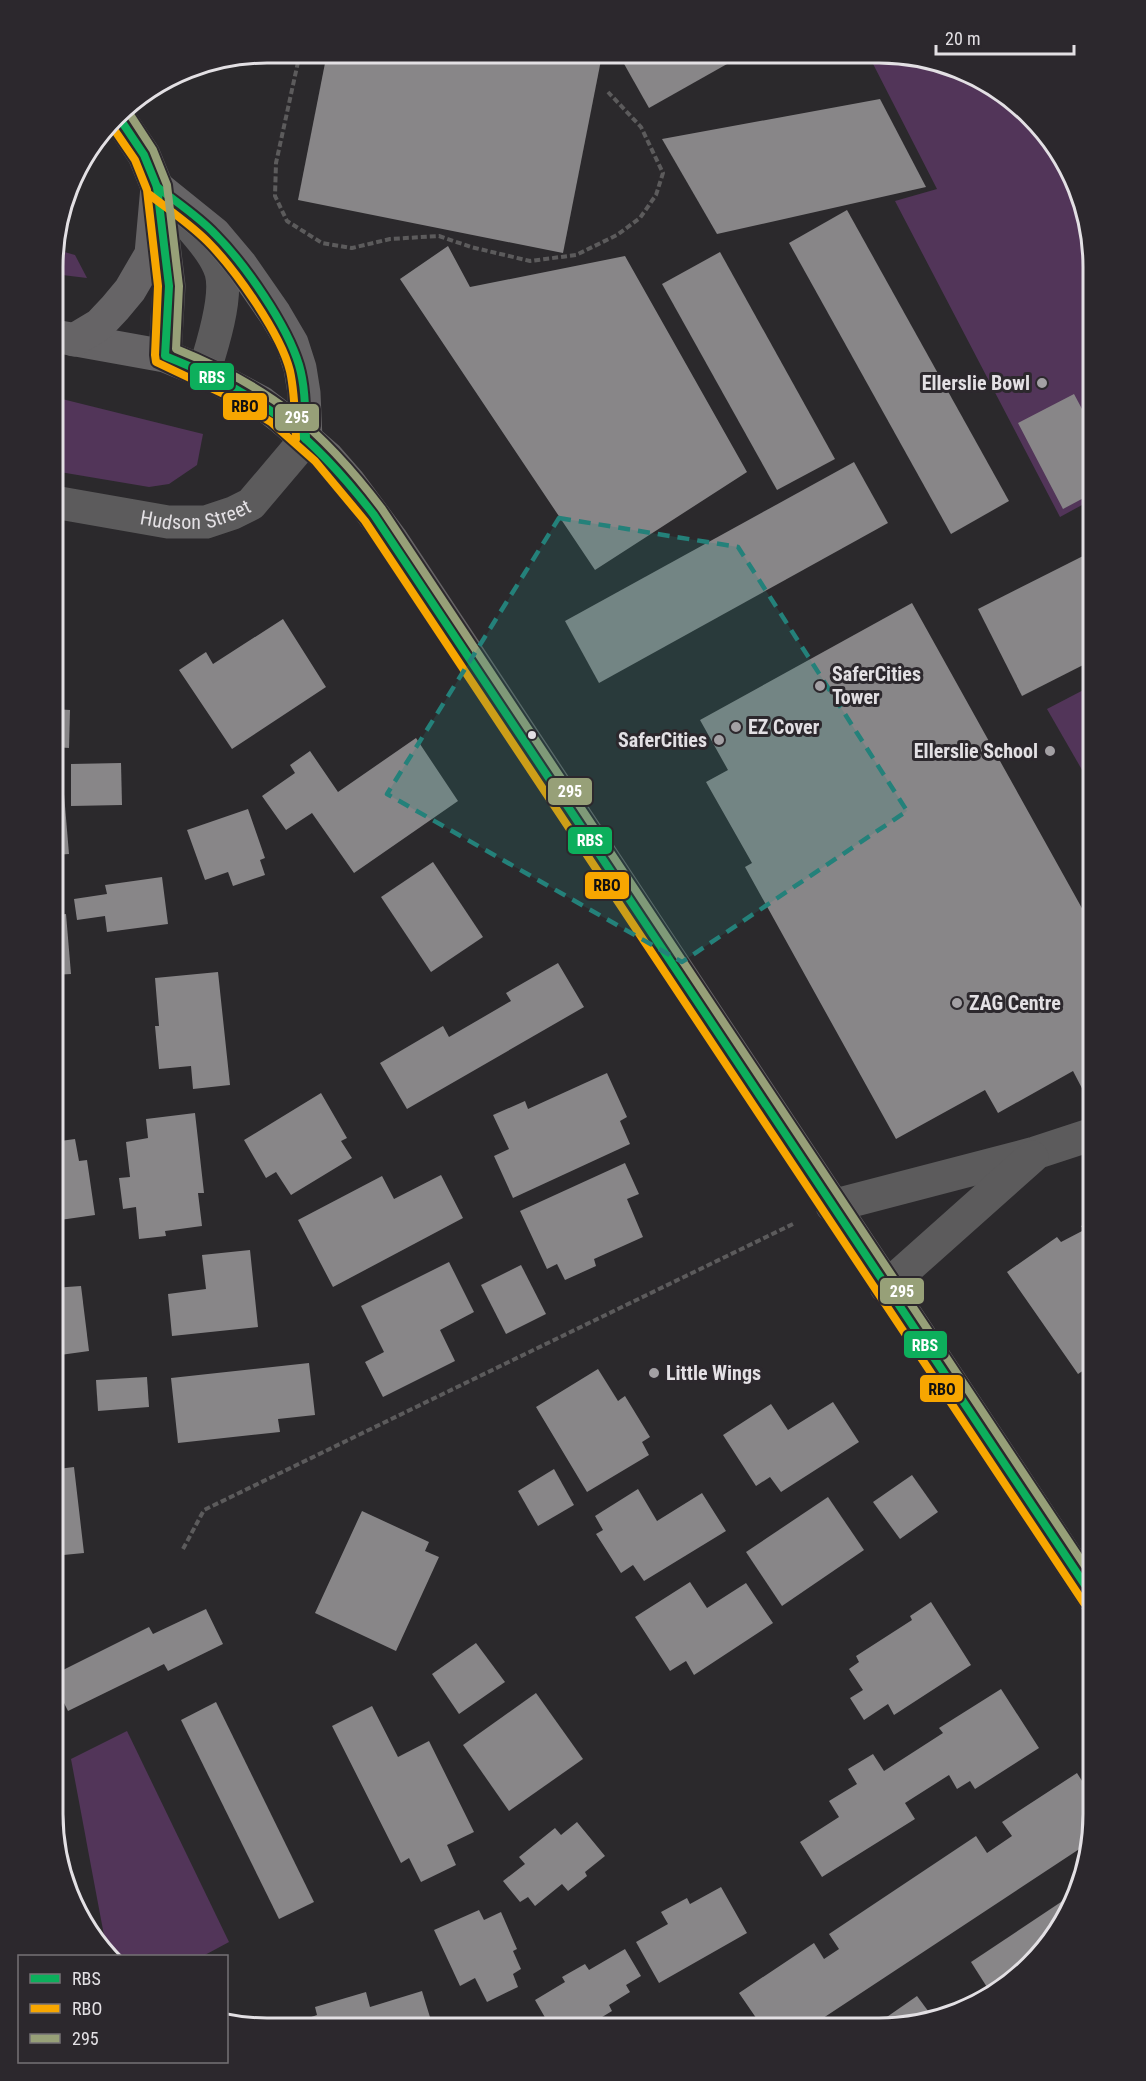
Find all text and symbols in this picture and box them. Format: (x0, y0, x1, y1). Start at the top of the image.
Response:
scale bar (936, 18, 1074, 56)
text: 20 m (945, 28, 980, 49)
line badge: RBS (189, 362, 235, 391)
text: RBS (199, 368, 226, 387)
place label: Ellerslie Bowl (922, 371, 1030, 395)
marker: Ellerslie Bowl (1035, 376, 1049, 390)
line badge: RBO (222, 392, 268, 421)
text: RBO (231, 397, 259, 416)
line badge: 295 (274, 403, 320, 432)
text: 295 (285, 408, 309, 427)
street label: Hudson Street (138, 494, 255, 535)
place label: SaferCities Tower (832, 662, 921, 709)
marker: SaferCities Tower (813, 679, 827, 693)
place label: EZ Cover (748, 715, 820, 739)
marker: EZ Cover (729, 720, 743, 734)
place label: SaferCities (618, 728, 707, 752)
unlabelled marker (526, 729, 538, 741)
marker: SaferCities (712, 733, 726, 747)
place label: Ellerslie School (914, 739, 1038, 763)
marker: Ellerslie School (1043, 744, 1057, 758)
line badge: 295 (547, 777, 593, 806)
text: 295 (558, 782, 582, 801)
line badge: RBS (567, 826, 613, 855)
text: RBS (577, 831, 604, 850)
line badge: RBO (584, 871, 630, 900)
text: RBO (593, 876, 621, 895)
place label: ZAG Centre (969, 991, 1061, 1015)
marker: ZAG Centre (950, 996, 964, 1010)
line badge: 295 (879, 1277, 925, 1305)
text: 295 (890, 1282, 914, 1301)
line badge: RBS (903, 1330, 948, 1359)
text: RBS (912, 1336, 939, 1355)
place label: Little Wings (666, 1361, 761, 1385)
marker: Little Wings (647, 1366, 661, 1380)
line badge: RBO (919, 1374, 964, 1403)
text: RBO (928, 1380, 956, 1399)
legend (18, 1955, 228, 2063)
text: RBS (72, 1968, 101, 1989)
text: RBO (72, 1998, 102, 2019)
text: 295 (72, 2028, 99, 2049)

